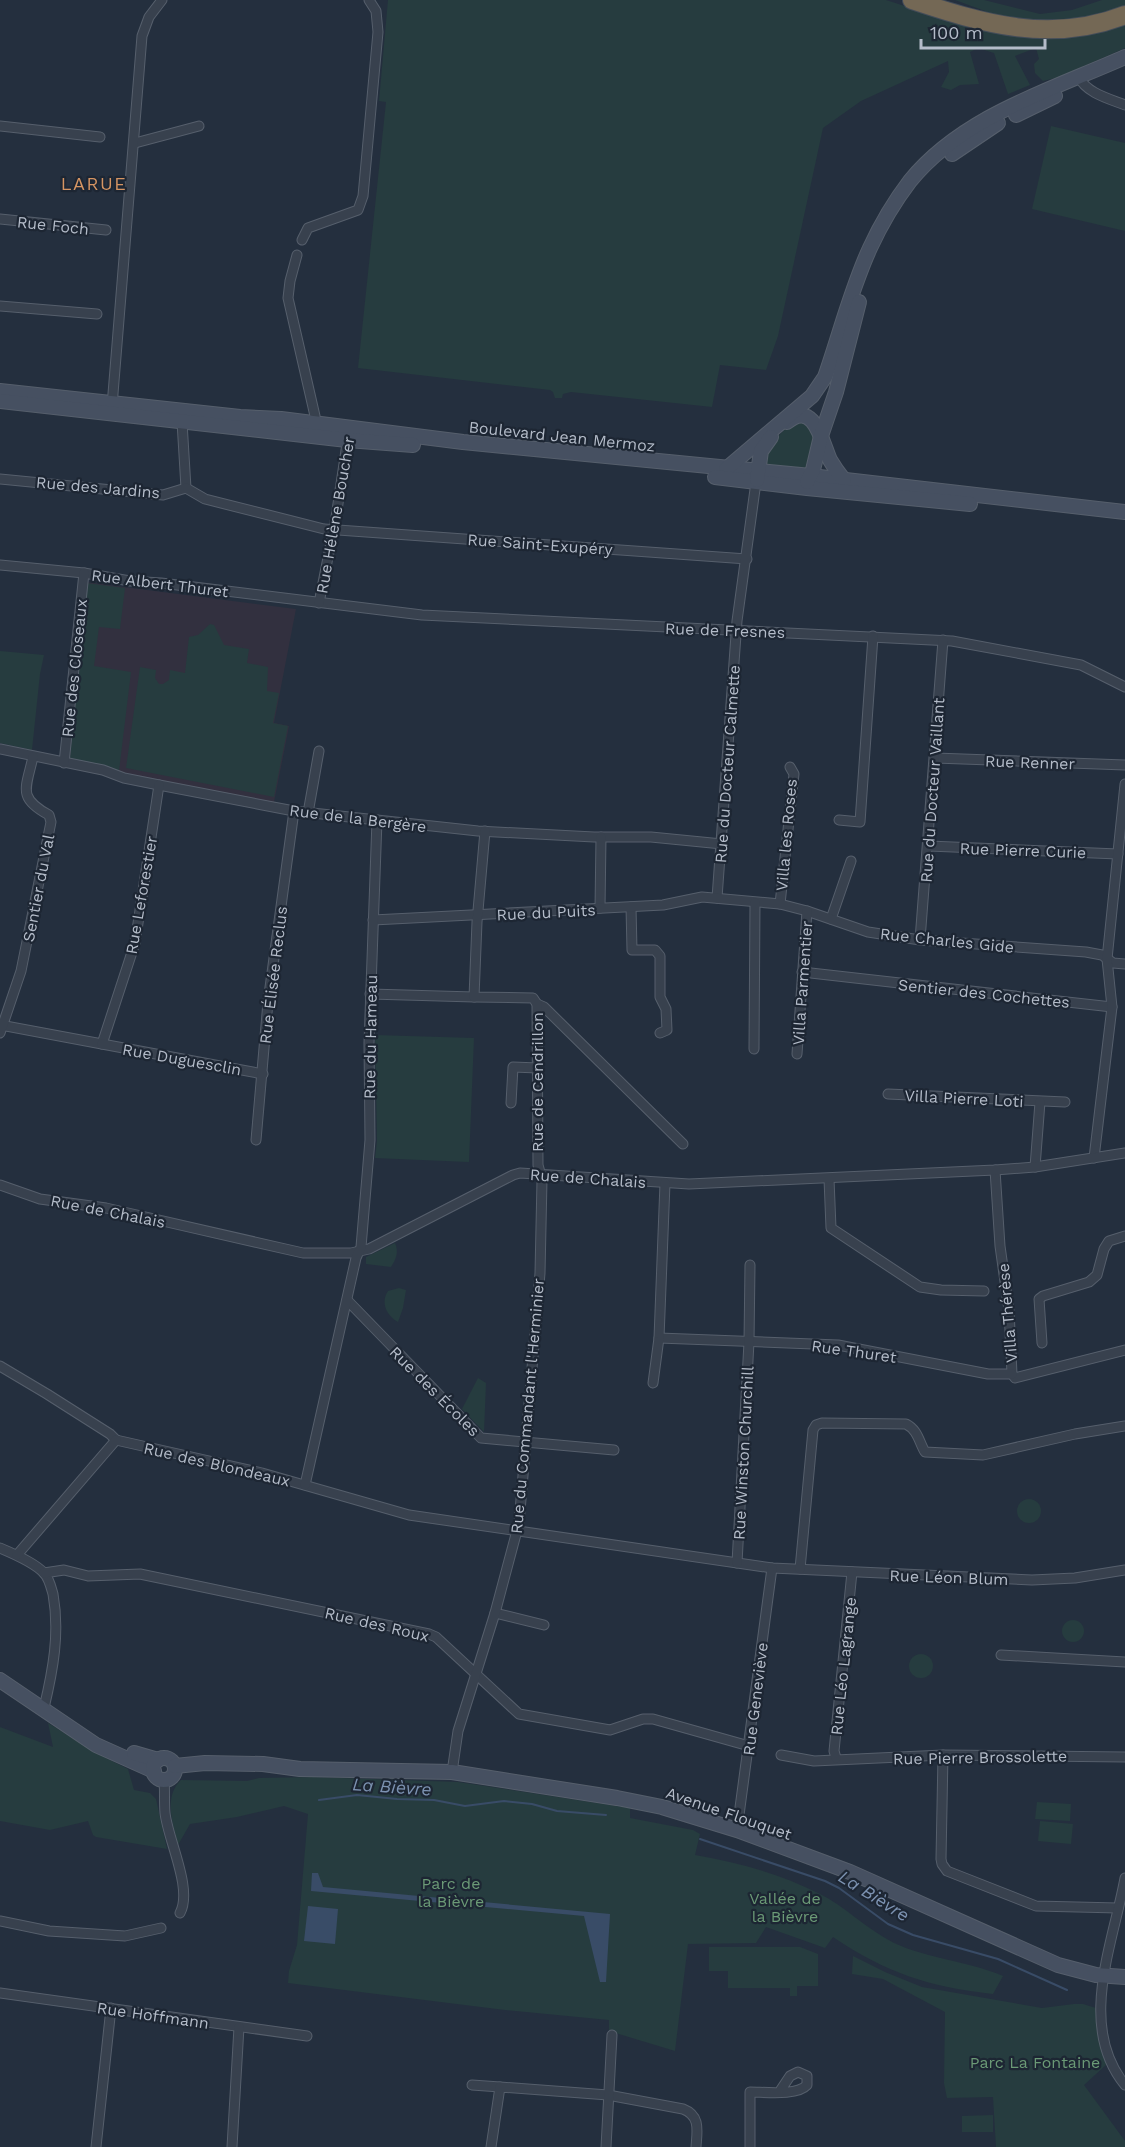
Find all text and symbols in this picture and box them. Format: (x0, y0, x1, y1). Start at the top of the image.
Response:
scale bar (921, 12, 1046, 50)
text: 100 m (930, 22, 983, 43)
district label: LARUE (61, 173, 127, 194)
street label: Rue Foch (16, 212, 90, 239)
street label: Boulevard Jean Mermoz (468, 417, 656, 456)
street label: Rue Hélène Boucher (312, 435, 359, 595)
street label: Rue des Jardins (35, 473, 161, 502)
street label: Rue Saint-Exupéry (467, 530, 614, 559)
street label: Rue Albert Thuret (90, 566, 230, 601)
street label: Rue des Closeaux (58, 598, 91, 738)
street label: Rue de Fresnes (665, 619, 785, 642)
street label: Rue du Docteur Calmette (711, 664, 744, 864)
street label: Rue du Docteur Vaillant (917, 697, 948, 883)
street label: Rue Renner (985, 751, 1076, 774)
street label: Villa les Roses (772, 778, 801, 892)
street label: Rue de la Bergère (288, 801, 428, 836)
street label: Sentier du Val (19, 833, 58, 944)
street label: Rue Leforestier (122, 834, 161, 956)
street label: Rue Pierre Curie (959, 839, 1087, 862)
street label: Rue du Puits (496, 900, 596, 925)
street label: Rue Élisée Reclus (256, 905, 291, 1045)
street label: Villa Parmentier (789, 920, 816, 1046)
street label: Rue Charles Gide (879, 924, 1015, 957)
street label: Rue du Hameau (360, 975, 381, 1099)
street label: Sentier des Cochettes (897, 975, 1071, 1012)
street label: Rue de Cendrillon (528, 1012, 547, 1152)
street label: Rue Duguesclin (121, 1040, 243, 1079)
street label: Villa Pierre Loti (904, 1086, 1024, 1111)
street label: Rue de Chalais (529, 1165, 647, 1192)
street label: Rue de Chalais (49, 1191, 167, 1232)
street label: Villa Thérèse (994, 1262, 1021, 1363)
street label: Rue du Commandant l'Herminier (507, 1277, 548, 1535)
street label: Rue Thuret (810, 1336, 898, 1367)
street label: Rue des Écoles (386, 1342, 484, 1440)
street label: Rue Winston Churchill (729, 1365, 758, 1541)
street label: Rue des Blondeaux (142, 1438, 292, 1491)
street label: Rue Léon Blum (889, 1566, 1009, 1589)
street label: Rue Léo Lagrange (827, 1596, 860, 1736)
street label: Rue des Roux (323, 1603, 431, 1646)
street label: Rue Geneviève (739, 1641, 772, 1757)
street label: Rue Pierre Brossolette (893, 1746, 1067, 1769)
water label: La Bièvre (352, 1773, 432, 1800)
street label: Avenue Flouquet (663, 1783, 795, 1844)
water label: La Bièvre (835, 1866, 914, 1926)
park label: Parc de la Bièvre (418, 1874, 484, 1911)
park label: Vallée de la Bièvre (749, 1889, 821, 1926)
street label: Rue Hoffmann (96, 1998, 210, 2033)
park label: Parc La Fontaine (970, 2053, 1100, 2072)

